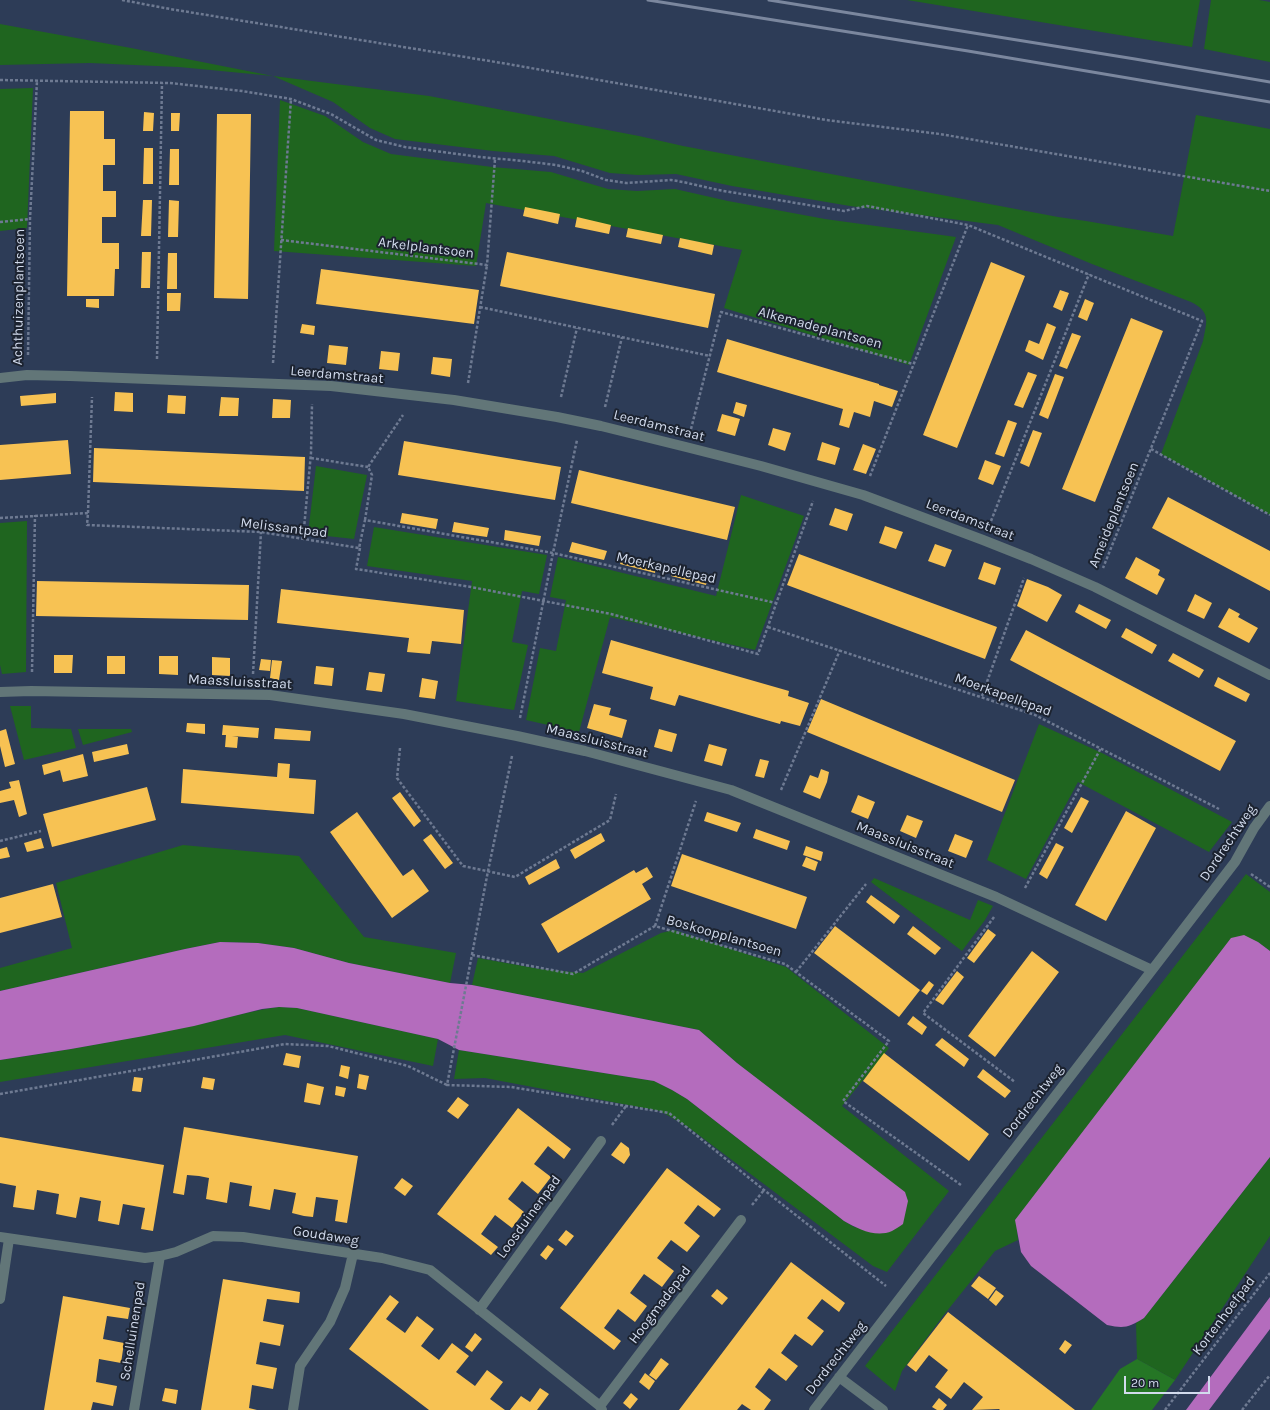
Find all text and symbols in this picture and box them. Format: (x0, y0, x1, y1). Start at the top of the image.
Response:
street label: Achthuizenplantsoen (9, 229, 29, 365)
street label: Arkelplantsoen (377, 234, 475, 262)
street label: Alkemadeplantsoen (756, 303, 884, 353)
street label: Leerdamstraat (290, 363, 384, 387)
street label: Leerdamstraat (612, 407, 706, 445)
street label: Ameideplantsoen (1085, 460, 1143, 570)
street label: Leerdamstraat (923, 495, 1017, 545)
street label: Melissantpad (240, 514, 328, 542)
street label: Moerkapellepad (614, 548, 718, 588)
street label: Moerkapellepad (952, 670, 1054, 720)
street label: Maassluisstraat (187, 671, 293, 693)
street label: Maassluisstraat (544, 720, 650, 762)
street label: Dordrechtweg (1196, 802, 1260, 884)
street label: Maassluisstraat (854, 818, 956, 872)
street label: Boskoopplantsoen (664, 911, 784, 961)
street label: Dordrechtweg (999, 1061, 1067, 1141)
street label: Loosduinenpad (493, 1172, 565, 1262)
street label: Goudaweg (292, 1223, 360, 1249)
street label: Hoogmadepad (625, 1263, 695, 1347)
street label: Kortenhoefpad (1189, 1273, 1259, 1359)
street label: Schelluinenpad (117, 1280, 149, 1382)
street label: Dordrechtweg (802, 1318, 870, 1398)
scale bar (1126, 1368, 1212, 1394)
text: 20 m (1131, 1376, 1159, 1390)

